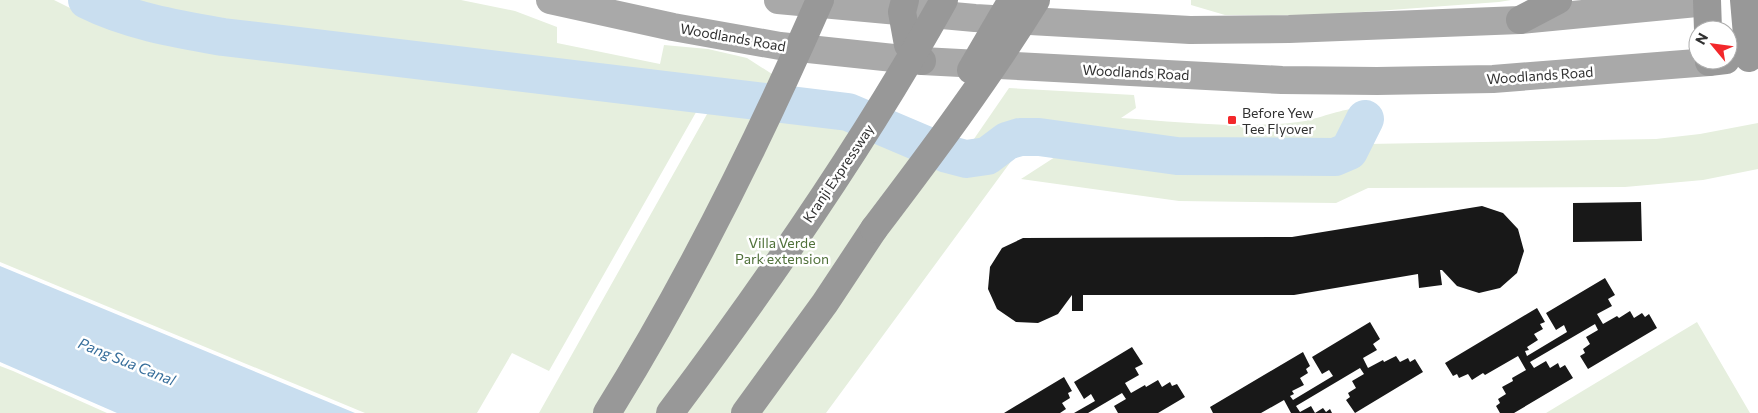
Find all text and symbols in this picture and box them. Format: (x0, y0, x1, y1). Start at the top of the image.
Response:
street label: Woodlands Road (679, 19, 787, 55)
north arrow (1688, 20, 1738, 70)
text: N (1691, 30, 1711, 47)
street label: Woodlands Road (1082, 61, 1190, 83)
street label: Woodlands Road (1486, 63, 1594, 87)
place label: Before Yew Tee Flyover (1242, 104, 1314, 137)
marker: Before Yew Tee Flyover (1226, 114, 1238, 126)
street label: Kranji Expressway (799, 121, 877, 225)
park label: Villa Verde Park extension (735, 234, 829, 267)
water label: Pang Sua Canal (76, 333, 179, 389)

